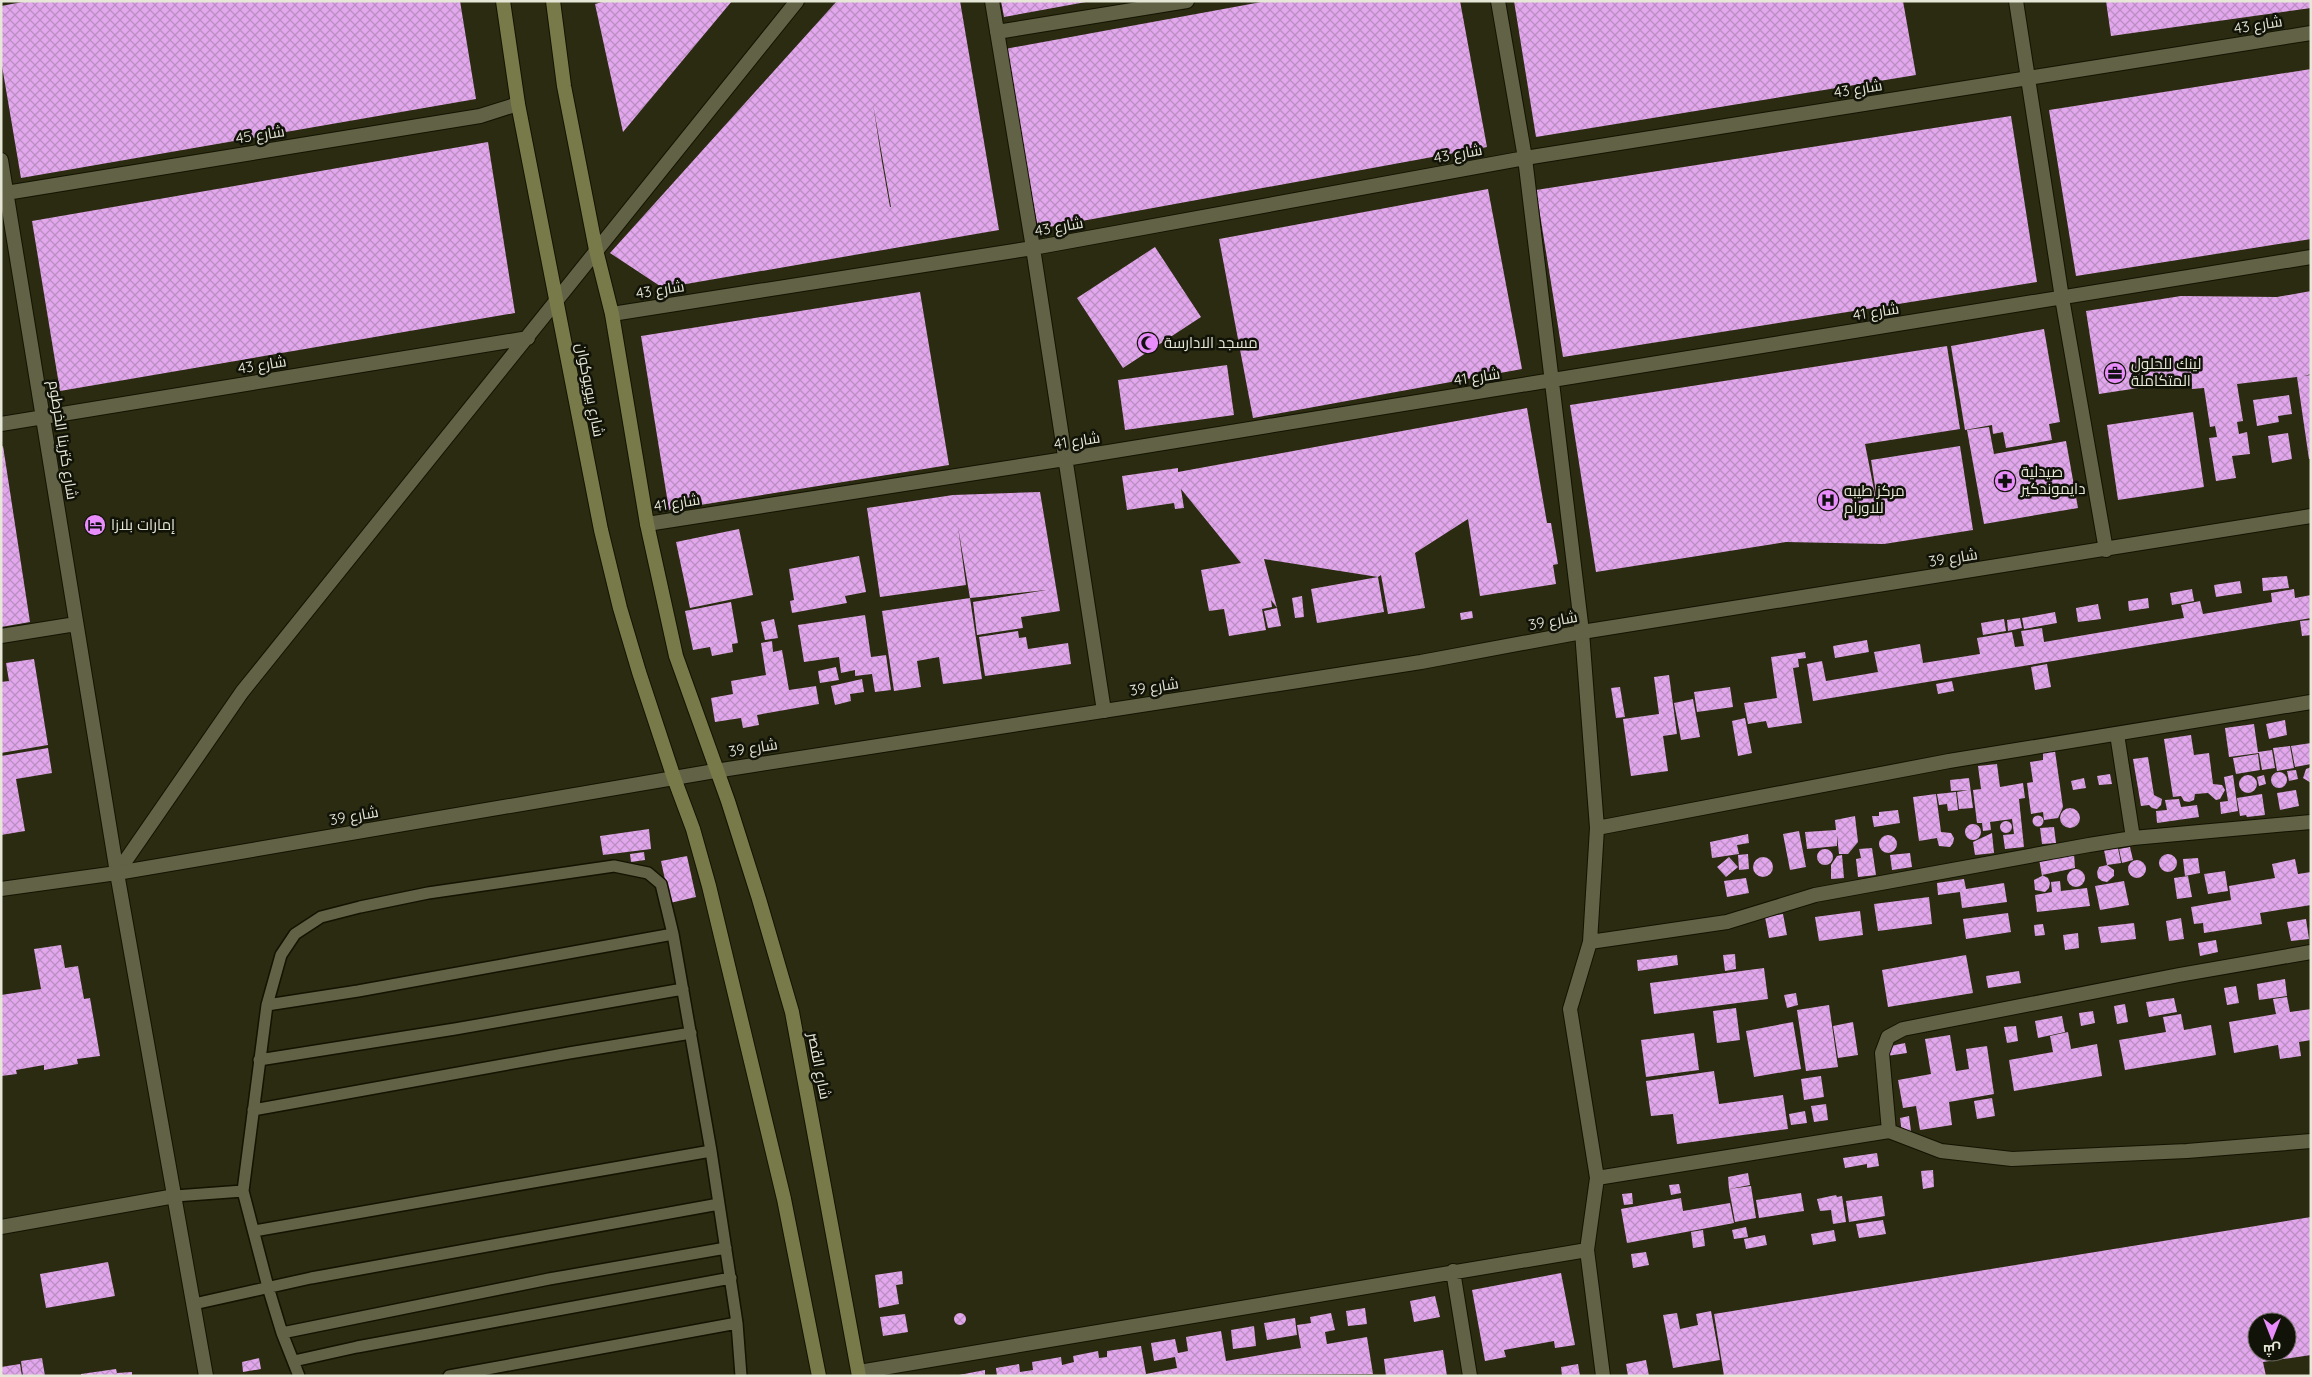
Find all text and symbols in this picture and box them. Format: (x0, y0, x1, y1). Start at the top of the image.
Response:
street label: شارع 43 (2232, 11, 2284, 40)
street label: شارع 43 (1832, 75, 1884, 104)
street label: شارع 45 (234, 121, 286, 150)
street label: شارع 43 (1432, 140, 1484, 169)
street label: شارع 43 (1033, 213, 1085, 242)
street label: شارع 43 (634, 276, 686, 305)
street label: شارع 41 (1851, 298, 1901, 327)
mosque icon: مسجد الادارسة (1136, 331, 1160, 355)
place label: مسجد الادارسة (1164, 333, 1258, 352)
street label: شارع بيويوكوان (570, 341, 609, 439)
street label: شارع 43 (236, 351, 288, 380)
place label: لينك للحلول المتكاملة (2131, 354, 2201, 390)
office icon: لينك للحلول المتكاملة (2103, 361, 2127, 385)
street label: شارع 41 (1452, 363, 1502, 392)
street label: شارع كترينا الخرطوم (43, 379, 82, 501)
street label: شارع 41 (1052, 427, 1102, 456)
place label: صيدلية دايموندكير (2020, 462, 2085, 498)
pharmacy icon: صيدلية دايموندكير (1993, 469, 2017, 493)
place label: مركز طيبه للاورام (1844, 481, 1905, 518)
hospital icon: مركز طيبه للاورام (1816, 488, 1840, 512)
street label: شارع 41 (652, 489, 702, 518)
hotel icon: إمارات بلازا (83, 513, 107, 537)
place label: إمارات بلازا (111, 515, 175, 534)
street label: شارع 39 (1927, 544, 1979, 573)
street label: شارع 39 (1527, 607, 1579, 636)
street label: شارع 39 (1128, 673, 1180, 702)
street label: شارع 39 (727, 734, 779, 763)
street label: شارع 39 (328, 802, 380, 831)
street label: شارع القصر (802, 1030, 835, 1101)
north arrow (2247, 1312, 2297, 1362)
text: ش (2263, 1341, 2281, 1359)

